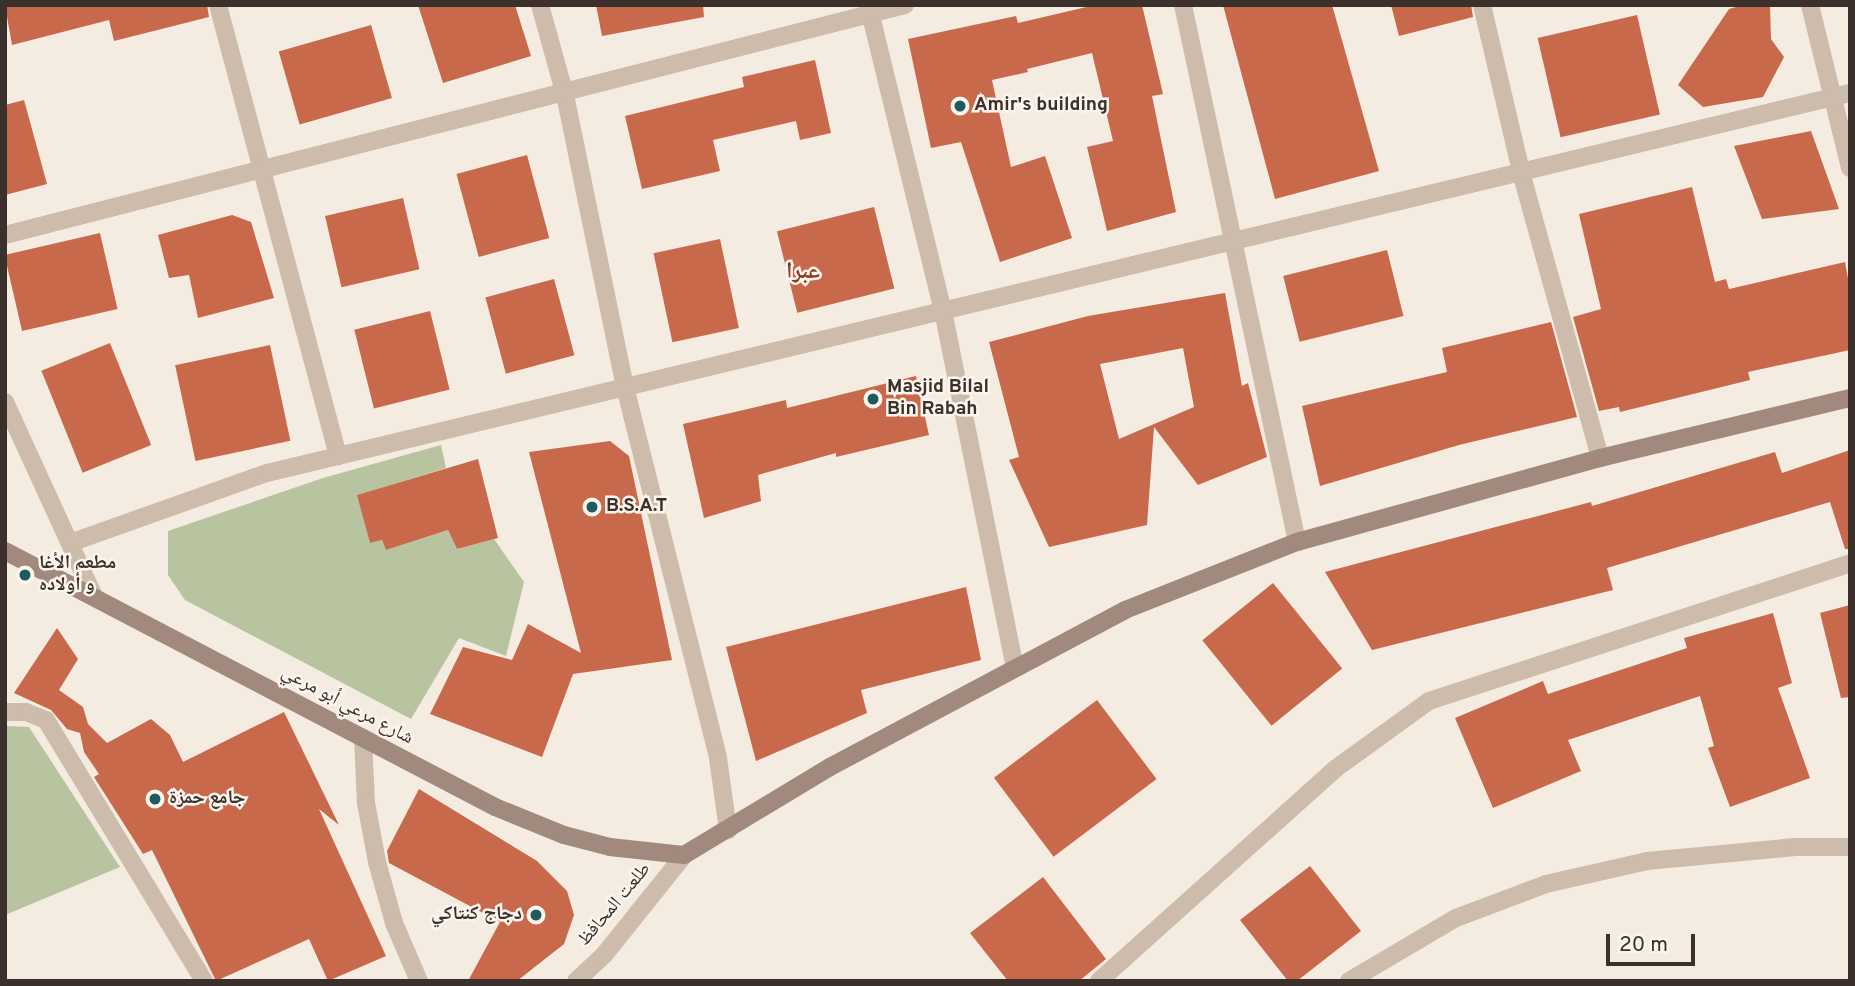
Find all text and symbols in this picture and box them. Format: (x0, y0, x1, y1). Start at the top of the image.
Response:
place label: Amir's building (974, 95, 1108, 117)
marker: Amir's building (952, 98, 968, 114)
district label: عبرا (786, 259, 820, 287)
place label: Masjid Bilal Bin Rabah (887, 377, 989, 421)
marker: Masjid Bilal Bin Rabah (865, 391, 881, 407)
place label: B.S.A.T (606, 496, 667, 518)
marker: B.S.A.T (584, 499, 600, 515)
place label: مطعم الأغا و أولاده (39, 553, 116, 597)
marker: مطعم الأغا و أولاده (17, 567, 33, 583)
street label: شارع مرعي أبو مرعي (277, 662, 417, 750)
place label: جامع حمزة (169, 788, 245, 810)
marker: جامع حمزة (147, 791, 163, 807)
street label: طلعت المحافظ (574, 859, 656, 951)
place label: دجاج كنتاكي (431, 904, 522, 926)
marker: دجاج كنتاكي (528, 907, 544, 923)
scale bar (1610, 920, 1699, 964)
text: 20 m (1619, 932, 1668, 959)

